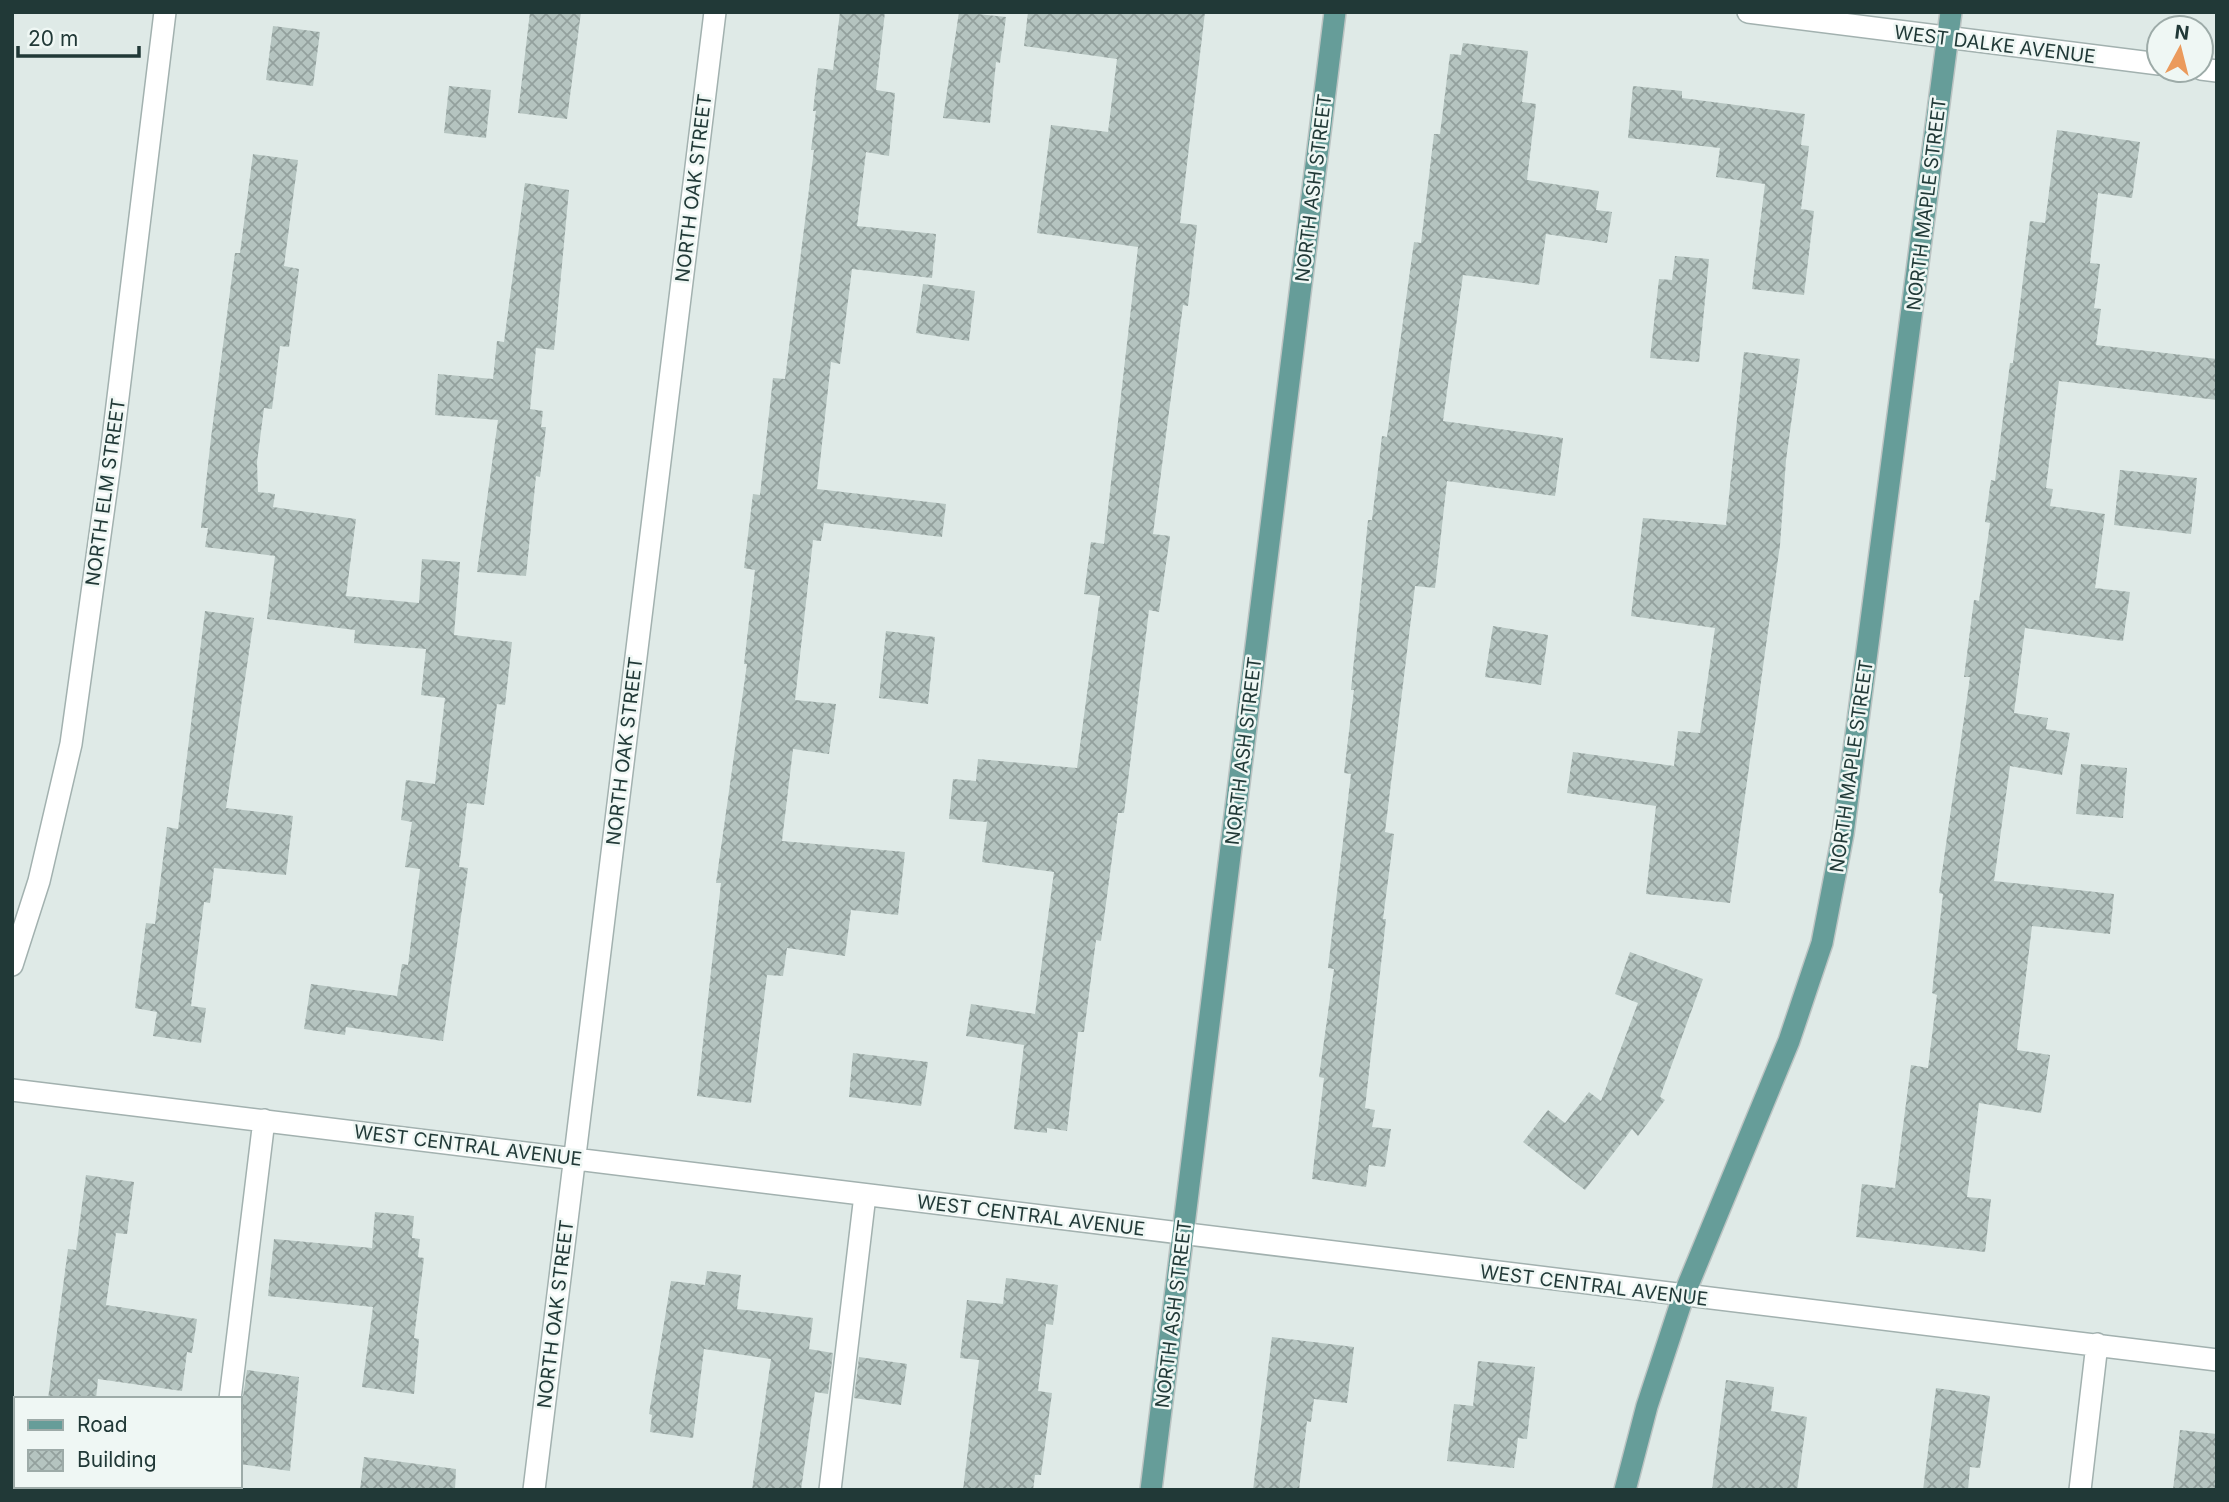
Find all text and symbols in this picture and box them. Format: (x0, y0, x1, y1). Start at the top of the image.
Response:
scale bar (18, 14, 138, 58)
north arrow (2145, 14, 2215, 84)
text: N (2173, 20, 2191, 45)
street label: WEST DALKE AVENUE (1893, 21, 2097, 68)
text: 20 m (28, 26, 78, 51)
street label: NORTH OAK STREET (671, 93, 716, 284)
street label: NORTH ASH STREET (1291, 93, 1336, 283)
street label: NORTH MAPLE STREET (1902, 96, 1951, 312)
street label: NORTH ELM STREET (81, 397, 130, 587)
street label: NORTH OAK STREET (602, 656, 647, 847)
street label: NORTH ASH STREET (1221, 656, 1266, 846)
street label: NORTH MAPLE STREET (1825, 658, 1878, 874)
street label: WEST CENTRAL AVENUE (353, 1120, 583, 1171)
street label: WEST CENTRAL AVENUE (916, 1190, 1146, 1241)
street label: NORTH OAK STREET (533, 1219, 578, 1410)
street label: NORTH ASH STREET (1151, 1219, 1196, 1409)
street label: WEST CENTRAL AVENUE (1479, 1260, 1709, 1311)
legend (14, 1397, 242, 1488)
text: Road (77, 1412, 128, 1437)
text: Building (77, 1447, 157, 1472)

